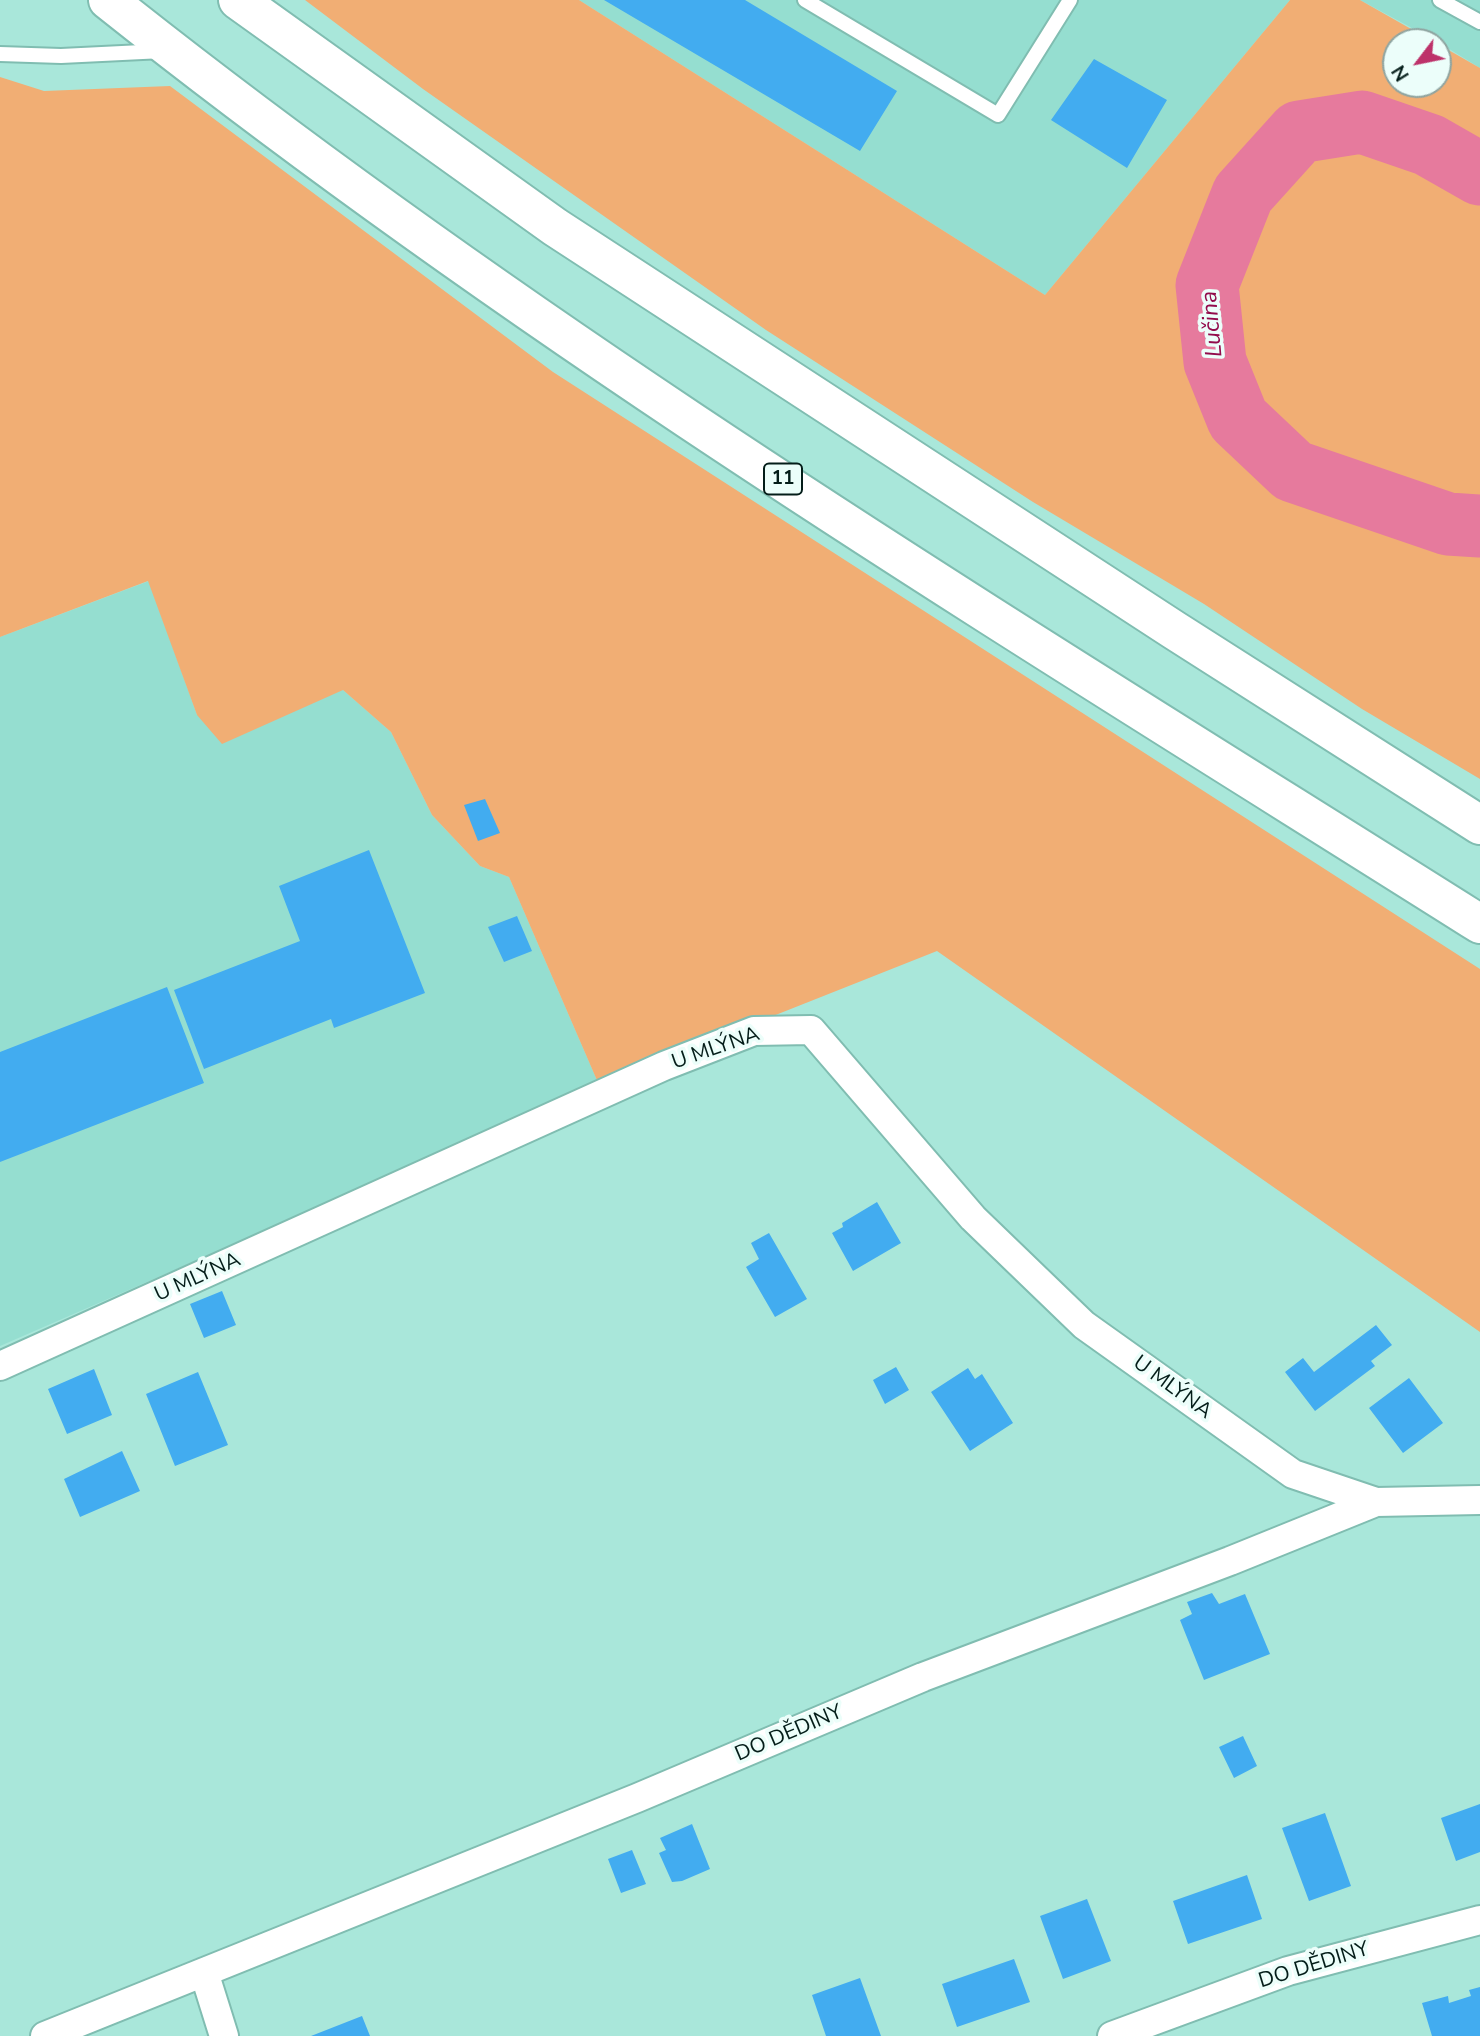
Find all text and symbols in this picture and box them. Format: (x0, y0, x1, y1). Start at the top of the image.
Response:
north arrow (1382, 28, 1452, 98)
text: N (1386, 60, 1416, 86)
water label: Lučina (1196, 290, 1230, 358)
road number: 11 (764, 464, 802, 494)
street label: U MLÝNA (669, 1022, 763, 1076)
street label: U MLÝNA (151, 1248, 245, 1308)
street label: U MLÝNA (1128, 1351, 1216, 1425)
street label: DO DĚDINY (732, 1700, 846, 1768)
street label: DO DĚDINY (1256, 1937, 1372, 1995)

